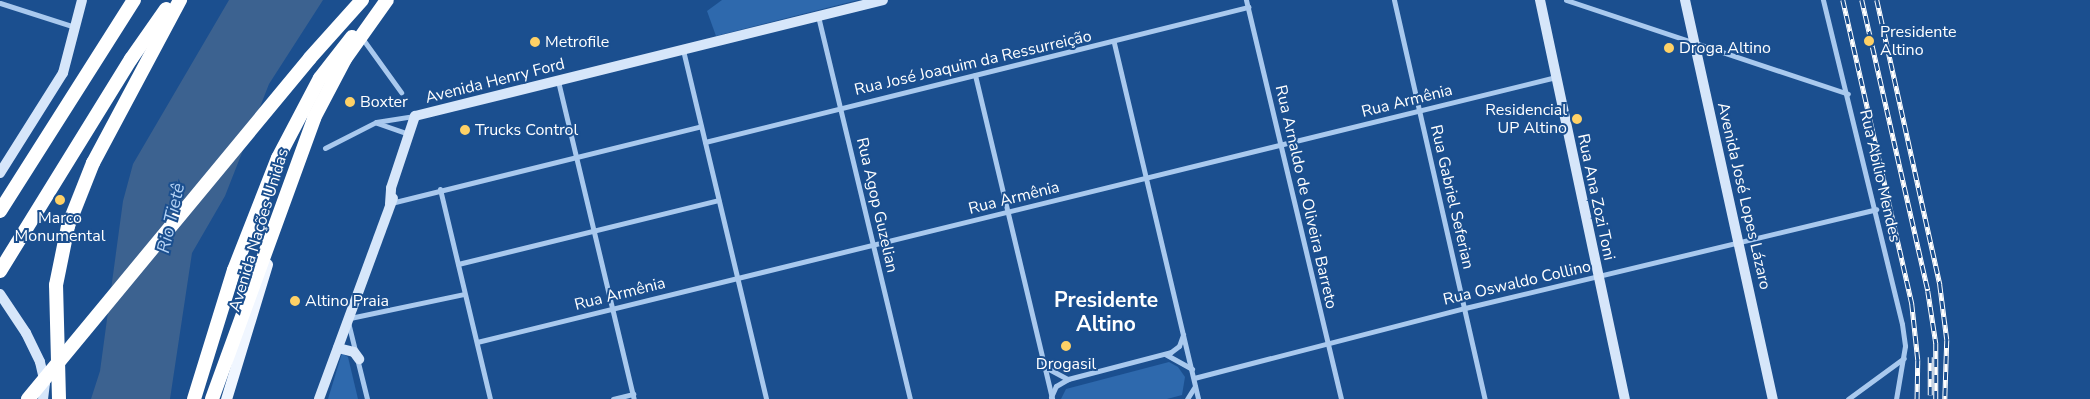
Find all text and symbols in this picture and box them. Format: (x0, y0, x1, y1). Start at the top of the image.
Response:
place label: Presidente Altino (1880, 22, 1956, 60)
street label: Rua José Joaquim da Ressurreição (853, 26, 1093, 100)
place label: Metrofile (545, 32, 609, 52)
marker: Presidente Altino (1862, 34, 1876, 48)
marker: Metrofile (529, 36, 541, 48)
place label: Droga Altino (1679, 38, 1771, 58)
marker: Droga Altino (1663, 42, 1675, 54)
street label: Avenida Henry Ford (423, 54, 567, 108)
street label: Rua Armênia (1359, 80, 1455, 122)
street label: Rua Arnaldo de Oliveira Barreto (1271, 83, 1341, 311)
place label: Boxter (360, 92, 408, 112)
marker: Boxter (344, 96, 356, 108)
place label: Residencial UP Altino (1485, 100, 1567, 138)
street label: Avenida José Lopes Lázaro (1713, 100, 1775, 292)
street label: Rua Abílio Mendes (1855, 108, 1905, 244)
marker: Residencial UP Altino (1571, 113, 1583, 125)
place label: Trucks Control (475, 120, 578, 140)
street label: Rua Gabriel Seferian (1426, 123, 1478, 271)
marker: Trucks Control (459, 124, 471, 136)
street label: Rua Ana Zozi Toni (1573, 132, 1619, 262)
street label: Rua Agop Guzelian (852, 136, 902, 274)
street label: Avenida Nações Unidas (225, 146, 293, 314)
street label: Rua Armênia (966, 177, 1062, 219)
water label: Rio Tietê (152, 181, 190, 255)
marker: Marco Monumental (54, 194, 66, 206)
place label: Marco Monumental (15, 208, 105, 246)
street label: Rua Oswaldo Collino (1441, 257, 1593, 309)
street label: Rua Armênia (572, 273, 668, 315)
district label: Presidente Altino (1054, 287, 1158, 337)
place label: Altino Praia (305, 291, 389, 311)
marker: Altino Praia (289, 295, 301, 307)
marker: Drogasil (1060, 340, 1072, 352)
place label: Drogasil (1036, 354, 1096, 374)

